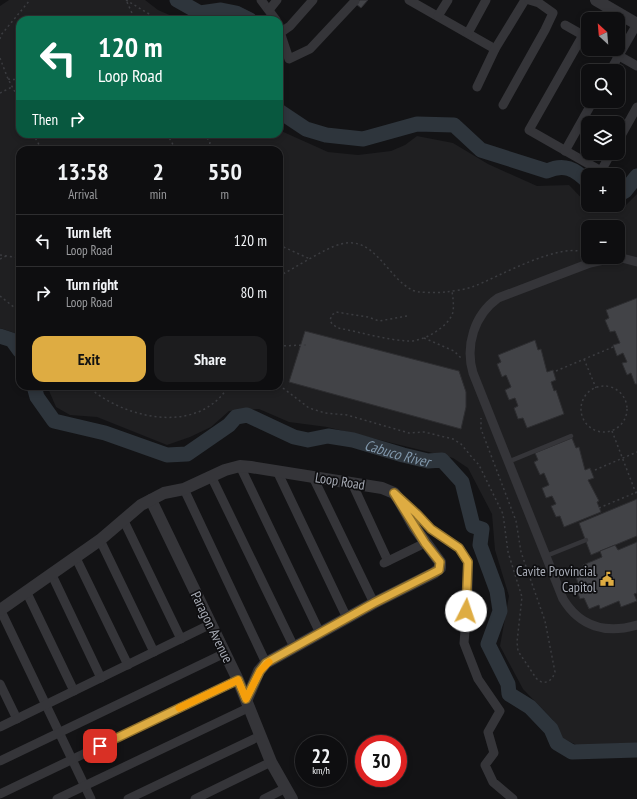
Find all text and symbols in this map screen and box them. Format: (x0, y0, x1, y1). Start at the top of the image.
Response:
north arrow (581, 12, 625, 56)
map controls (581, 12, 625, 264)
text: 120 m (98, 28, 162, 65)
icon: left (32, 32, 84, 84)
text: Loop Road (98, 64, 163, 87)
button: search (581, 64, 625, 108)
icon: right (66, 108, 88, 130)
text: Then (32, 110, 58, 129)
button: layers (581, 116, 625, 160)
text: 13:58 (57, 156, 109, 187)
text: 2 (152, 156, 164, 187)
text: 550 (208, 156, 242, 187)
button: + (581, 168, 625, 212)
text: Arrival (68, 186, 98, 203)
text: min (150, 186, 167, 203)
text: m (221, 186, 229, 203)
button: − (581, 220, 625, 264)
text: Turn left (66, 223, 111, 242)
icon: left (32, 230, 54, 252)
text: 120 m (234, 231, 267, 250)
text: Loop Road (66, 242, 113, 259)
text: Turn right (66, 275, 118, 294)
icon: right (32, 282, 54, 304)
text: 80 m (241, 283, 267, 302)
text: Loop Road (66, 294, 113, 311)
button: Exit (32, 336, 146, 382)
button: Share (154, 336, 267, 382)
water label: Cabuco River (362, 435, 434, 471)
street label: Loop Road (314, 468, 366, 494)
place label: Cavite Provincial Capitol (516, 562, 597, 596)
public building icon: Cavite Provincial Capitol (599, 571, 615, 587)
street label: Paragon Avenue (187, 588, 237, 666)
position arrow (445, 590, 487, 632)
pin (83, 729, 117, 763)
icon: arrive (89, 735, 111, 757)
speed limit sign: 30 (355, 735, 407, 787)
text: 22 (311, 743, 331, 769)
text: km/h (312, 764, 330, 777)

